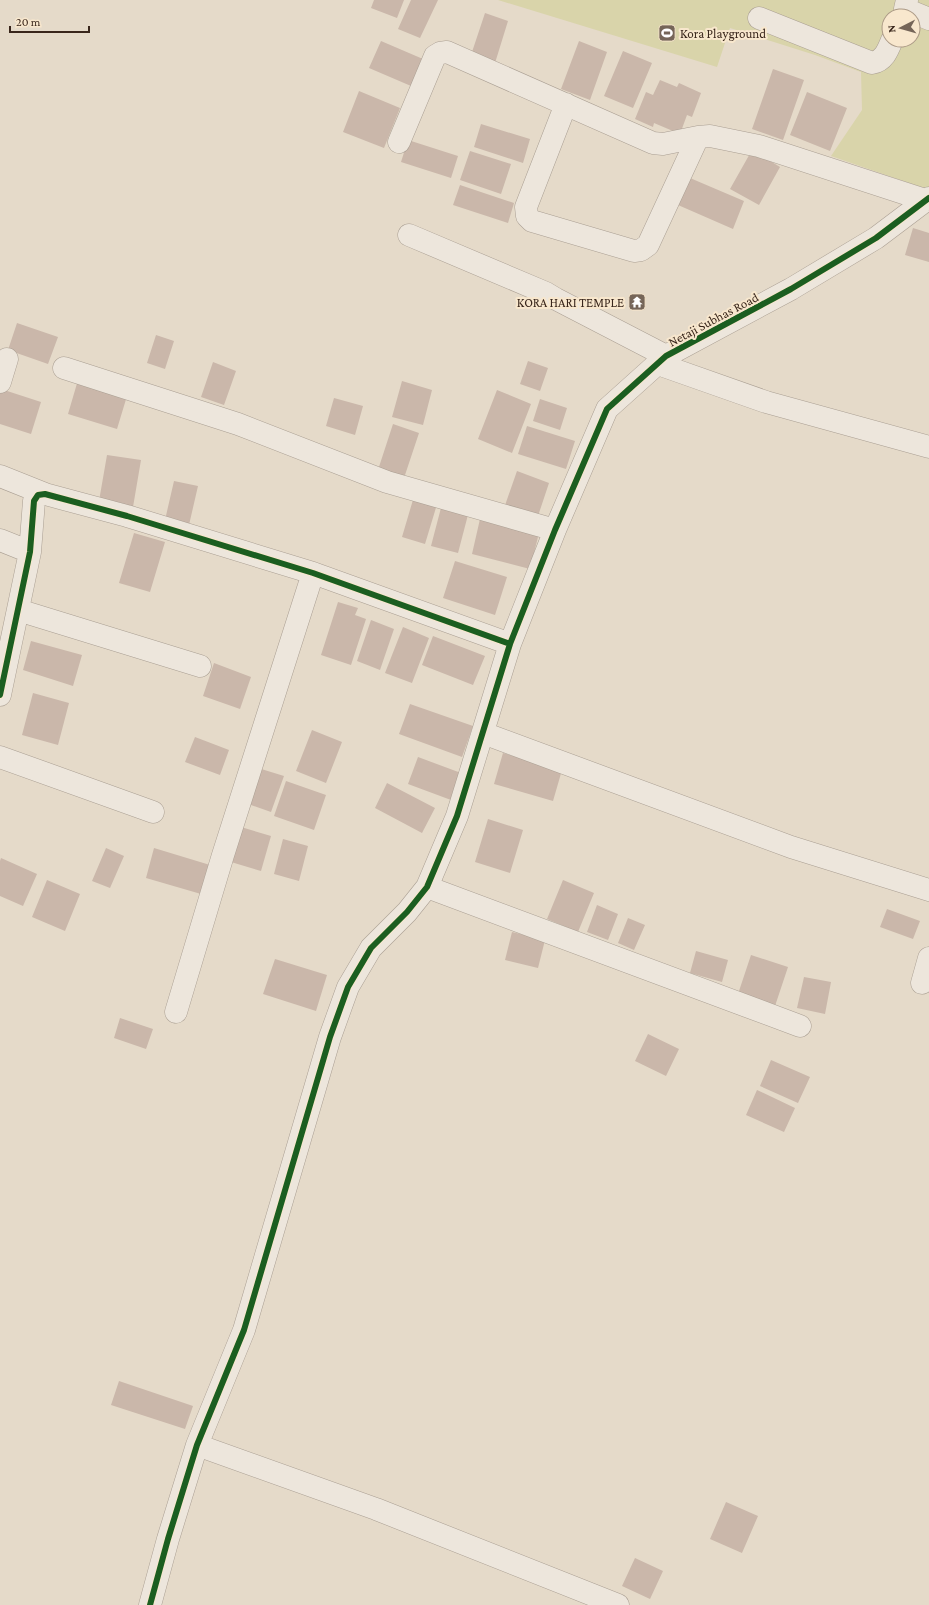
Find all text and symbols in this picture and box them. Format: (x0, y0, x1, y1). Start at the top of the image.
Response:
scale bar (10, 8, 89, 34)
north arrow (881, 8, 921, 48)
text: 20 m (16, 15, 41, 29)
sports icon: Kora Playground (657, 23, 677, 43)
text: N (885, 24, 897, 33)
place label: Kora Playground (680, 26, 766, 41)
street label: Netaji Subhas Road (666, 289, 761, 350)
temple icon: KORA HARI TEMPLE (627, 292, 647, 312)
place label: KORA HARI TEMPLE (517, 295, 624, 310)

